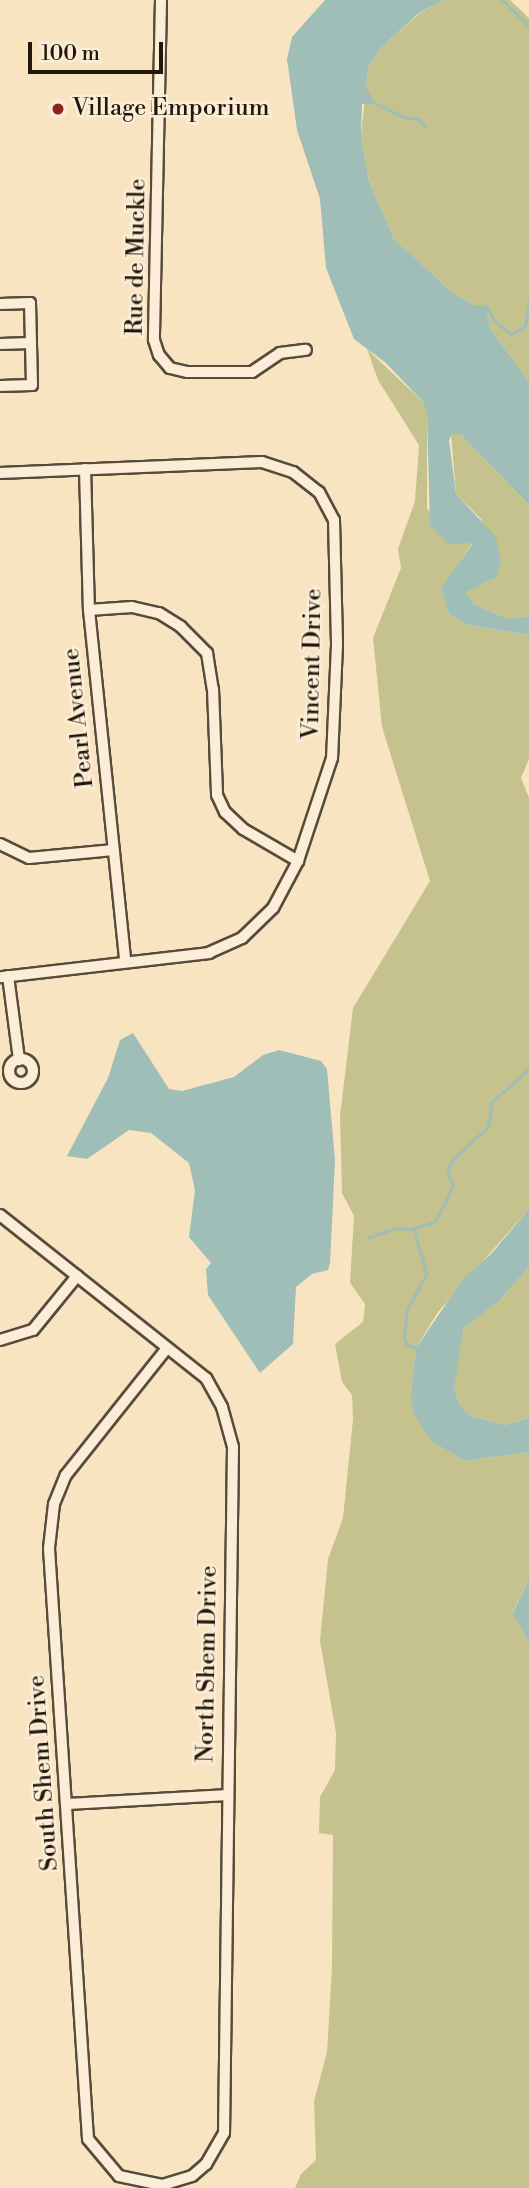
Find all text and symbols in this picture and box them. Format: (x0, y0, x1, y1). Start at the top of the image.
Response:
scale bar (32, 28, 166, 72)
text: 100 m (41, 41, 100, 67)
place label: Village Emporium (72, 95, 270, 123)
marker: Village Emporium (50, 101, 66, 117)
street label: Rue de Muckle (121, 178, 153, 336)
street label: Vincent Drive (297, 588, 329, 740)
street label: Pearl Avenue (57, 647, 101, 789)
street label: North Shem Drive (192, 1565, 224, 1763)
street label: South Shem Drive (23, 1674, 65, 1872)

